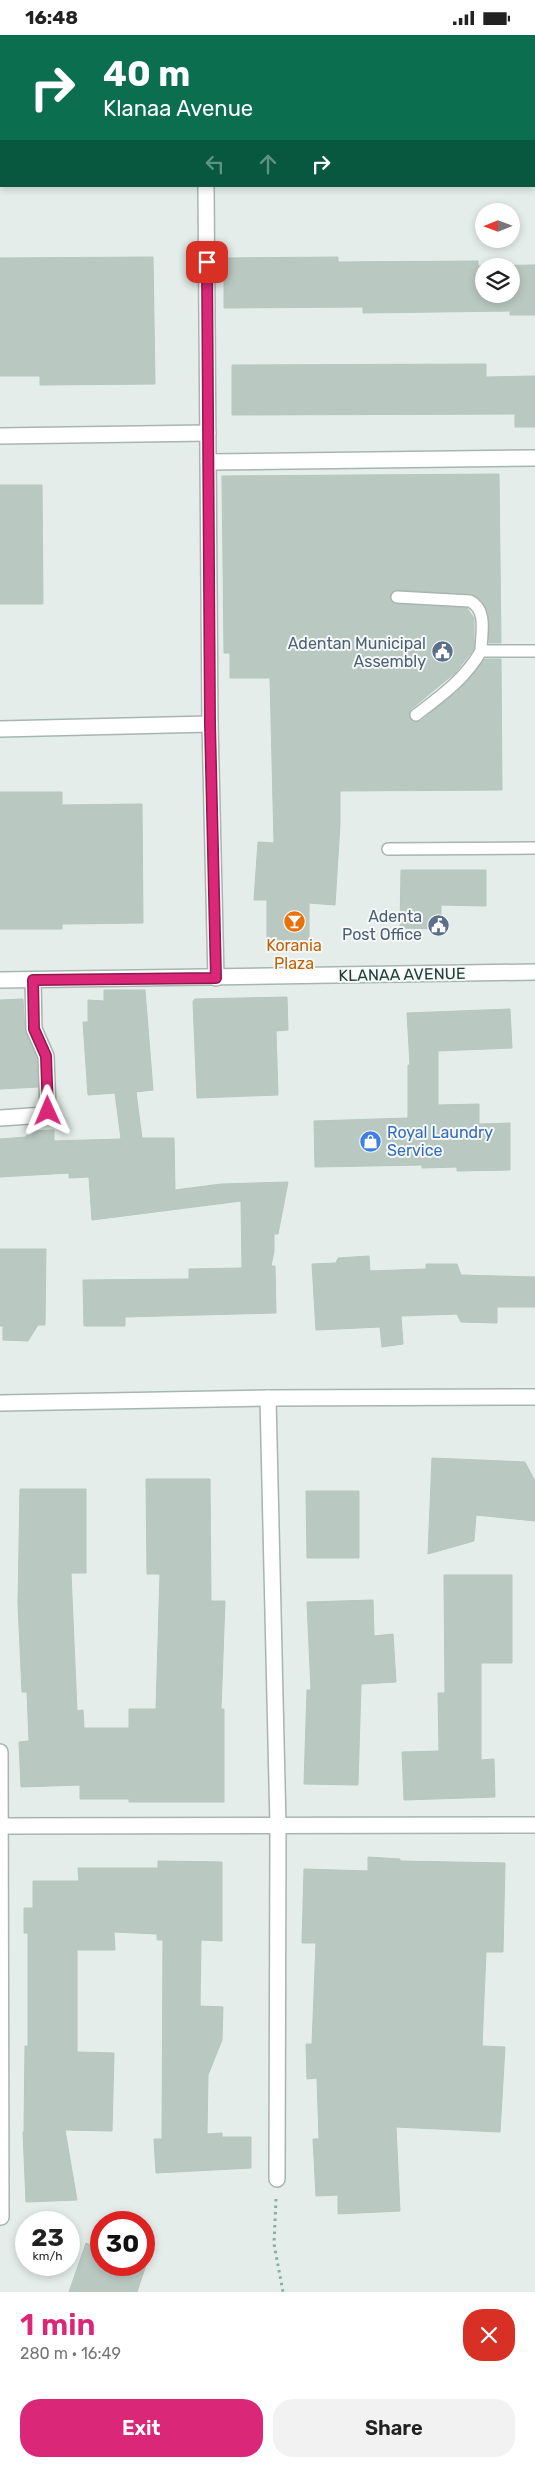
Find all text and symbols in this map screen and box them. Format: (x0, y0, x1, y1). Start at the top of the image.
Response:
text: 16:48 (25, 6, 78, 29)
text: 40 m (103, 53, 190, 95)
icon: right (20, 55, 85, 120)
text: Klanaa Avenue (103, 95, 253, 122)
icon: left (201, 150, 229, 178)
icon: ahead (254, 150, 282, 178)
icon: right (307, 150, 335, 178)
north arrow (475, 203, 520, 247)
map controls (475, 203, 520, 303)
pin (186, 241, 228, 283)
icon: arrive (193, 248, 221, 276)
button: layers (475, 258, 520, 303)
place label: Adentan Municipal Assembly (288, 634, 426, 671)
public building icon: Adentan Municipal Assembly (430, 640, 454, 664)
place label: Adenta Post Office (342, 907, 422, 944)
bar icon: Korania Plaza (282, 909, 306, 933)
public building icon: Adenta Post Office (426, 913, 450, 937)
place label: Korania Plaza (266, 936, 322, 973)
street label: KLANAA AVENUE (338, 964, 466, 985)
position arrow (21, 1084, 73, 1136)
place label: Royal Laundry Service (387, 1123, 493, 1160)
shop icon: Royal Laundry Service (359, 1129, 383, 1153)
speed limit sign: 30 (90, 2211, 155, 2276)
text: 23 (31, 2223, 64, 2252)
text: km/h (33, 2249, 62, 2263)
text: 1 min (20, 2307, 95, 2343)
button: close (463, 2309, 515, 2361)
text: 280 m · 16:49 (20, 2344, 121, 2363)
button: Exit (20, 2399, 263, 2457)
button: Share (273, 2399, 515, 2457)

